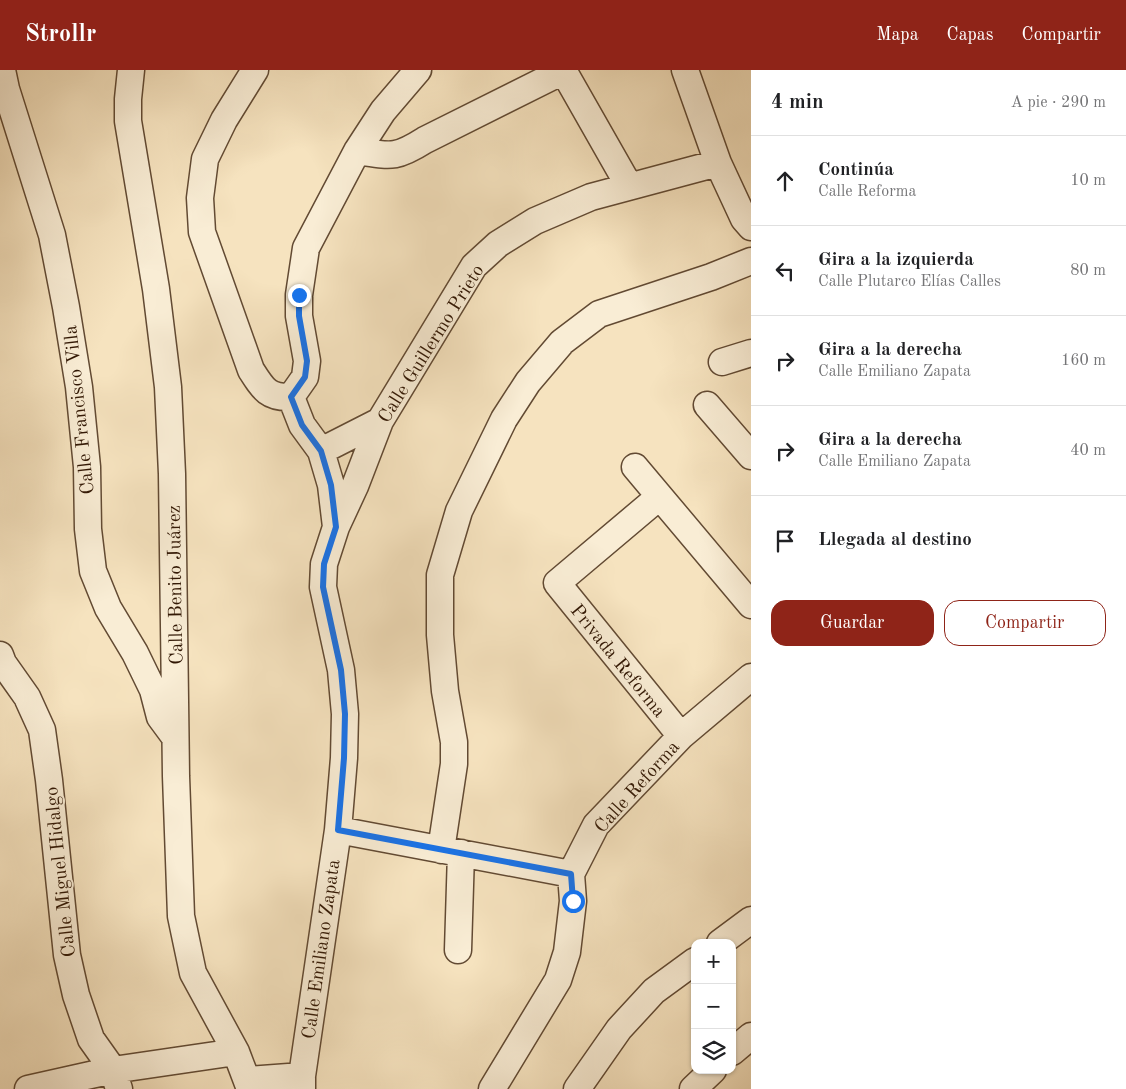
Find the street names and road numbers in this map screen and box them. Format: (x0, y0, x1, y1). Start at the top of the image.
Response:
street label: Calle Guillermo Prieto (376, 262, 489, 427)
street label: Calle Francisco Villa (62, 324, 99, 495)
street label: Calle Benito Juárez (166, 505, 187, 665)
street label: Privada Reforma (566, 601, 669, 722)
street label: Calle Reforma (592, 737, 684, 837)
street label: Calle Miguel Hidalgo (43, 786, 80, 958)
street label: Calle Emiliano Zapata (300, 858, 345, 1041)

